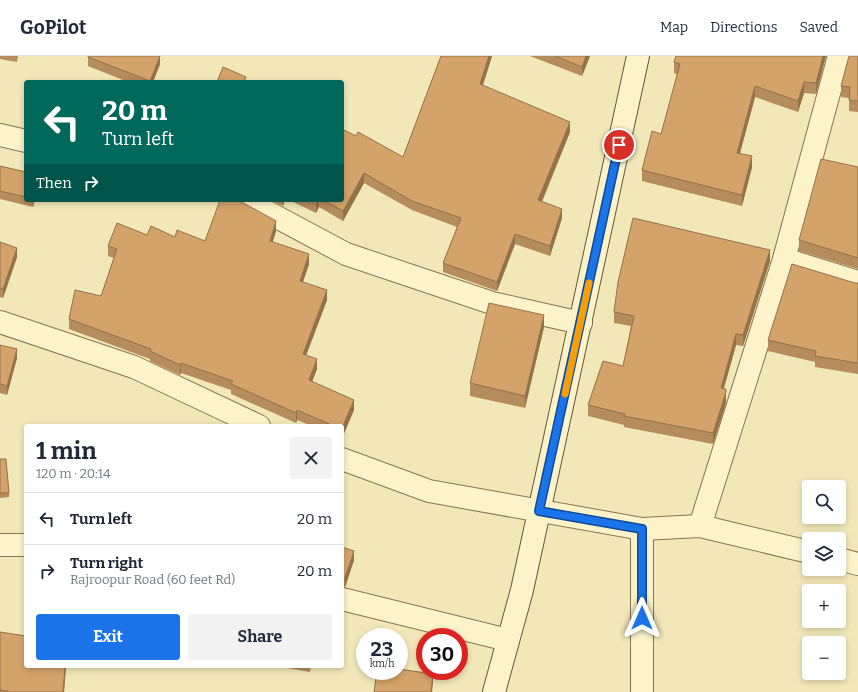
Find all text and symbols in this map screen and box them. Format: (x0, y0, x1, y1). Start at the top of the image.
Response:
text: GoPilot (20, 16, 87, 39)
text: Map (660, 19, 688, 36)
text: Directions (710, 19, 778, 36)
text: Saved (800, 19, 838, 36)
text: 20 m (102, 94, 167, 127)
icon: left (36, 96, 88, 148)
text: Turn left (102, 128, 174, 150)
pin (602, 128, 636, 162)
icon: arrive (608, 134, 630, 156)
icon: right (80, 172, 102, 194)
text: Then (36, 174, 72, 192)
text: 1 min (36, 437, 97, 465)
button: close (290, 437, 332, 479)
text: 120 m · 20:14 (36, 466, 111, 481)
map controls (802, 480, 846, 680)
button: search (802, 480, 846, 524)
icon: left (36, 508, 58, 530)
text: Turn left (70, 510, 132, 528)
text: 20 m (297, 510, 332, 528)
button: layers (802, 532, 846, 576)
text: Turn right (70, 554, 143, 572)
icon: right (36, 560, 58, 582)
text: 20 m (297, 562, 332, 580)
text: Rajroopur Road (60 feet Rd) (70, 572, 235, 587)
button: + (802, 584, 846, 628)
position arrow (621, 597, 663, 639)
button: Exit (36, 614, 180, 660)
button: Share (188, 614, 332, 660)
speed limit sign: 30 (416, 628, 468, 680)
button: − (802, 636, 846, 680)
text: 23 (371, 637, 393, 661)
text: km/h (370, 658, 394, 670)

